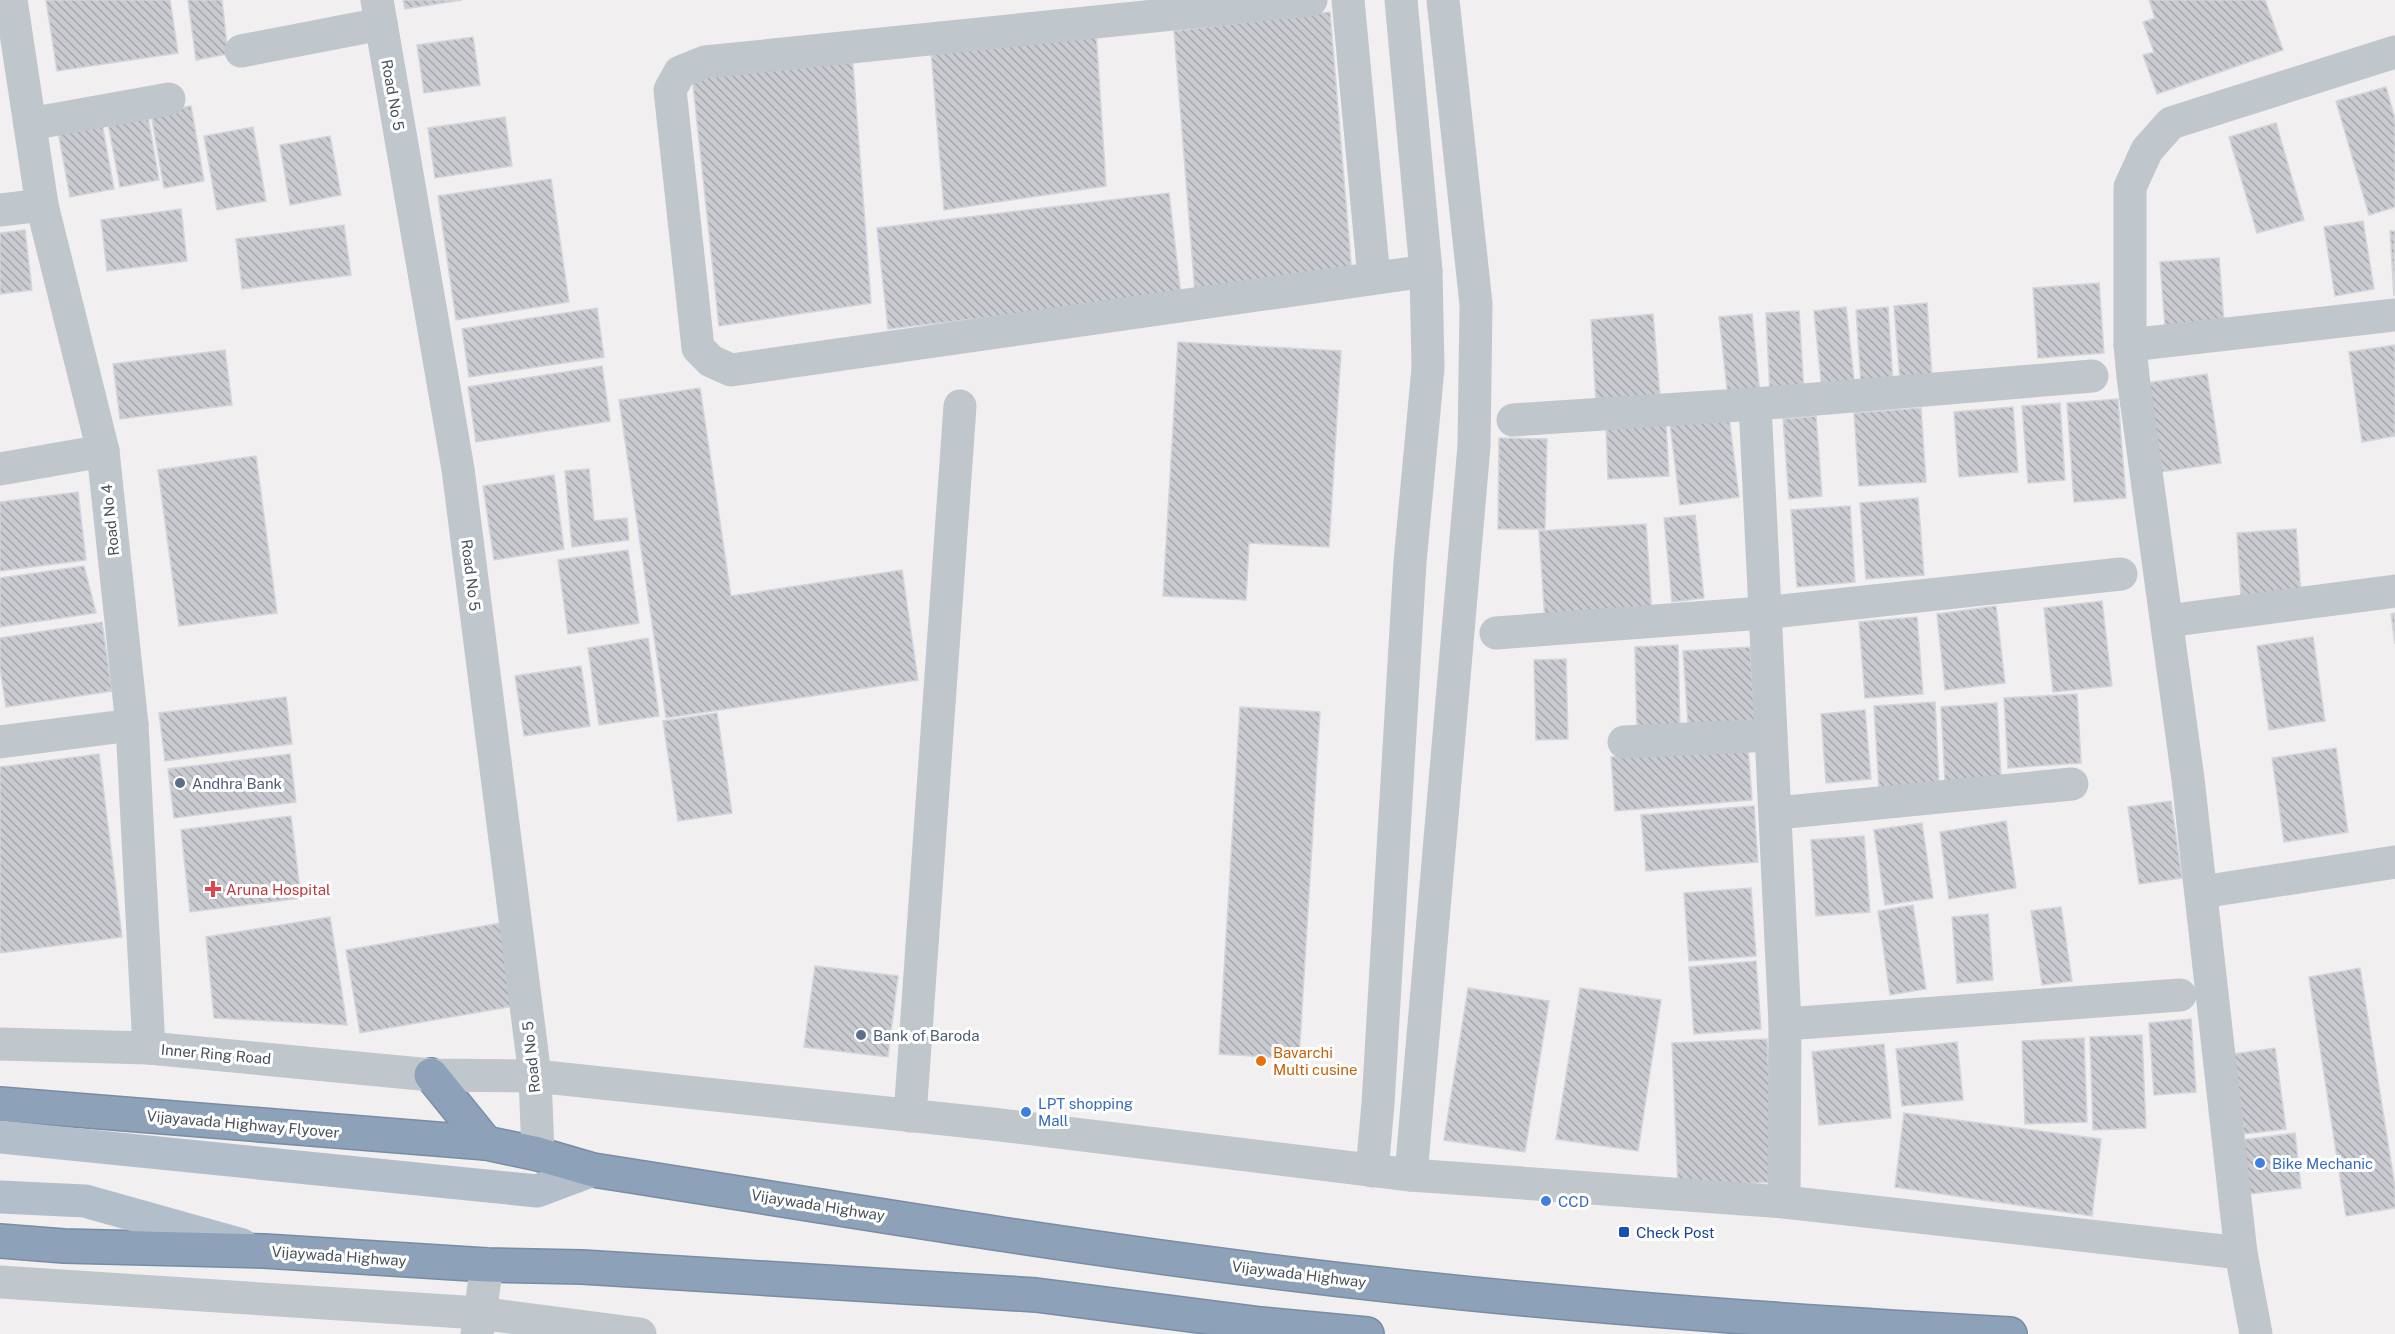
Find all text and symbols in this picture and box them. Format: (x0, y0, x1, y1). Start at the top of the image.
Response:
street label: Road No 5 (378, 58, 408, 132)
street label: Road No 4 (98, 483, 122, 557)
street label: Road No 5 (458, 538, 484, 612)
place label: Andhra Bank (192, 775, 282, 792)
marker: Andhra Bank (173, 776, 187, 790)
marker: Aruna Hospital (204, 880, 222, 898)
place label: Aruna Hospital (226, 881, 331, 898)
street label: Road No 5 (519, 1020, 543, 1094)
place label: Bank of Baroda (873, 1027, 979, 1044)
marker: Bank of Baroda (854, 1028, 868, 1042)
street label: Inner Ring Road (160, 1041, 272, 1067)
place label: Bavarchi Multi cusine (1273, 1044, 1357, 1078)
marker: Bavarchi Multi cusine (1254, 1054, 1268, 1068)
place label: LPT shopping Mall (1038, 1095, 1133, 1129)
marker: LPT shopping Mall (1019, 1105, 1033, 1119)
street label: Vijayavada Highway Flyover (146, 1107, 340, 1141)
place label: Bike Mechanic (2272, 1155, 2373, 1172)
marker: Bike Mechanic (2253, 1156, 2267, 1170)
street label: Vijaywada Highway (750, 1186, 886, 1224)
place label: CCD (1558, 1193, 1589, 1210)
marker: CCD (1539, 1194, 1553, 1208)
place label: Check Post (1636, 1224, 1715, 1241)
marker: Check Post (1617, 1225, 1631, 1239)
street label: Vijaywada Highway (271, 1243, 407, 1269)
street label: Vijaywada Highway (1231, 1257, 1367, 1291)

